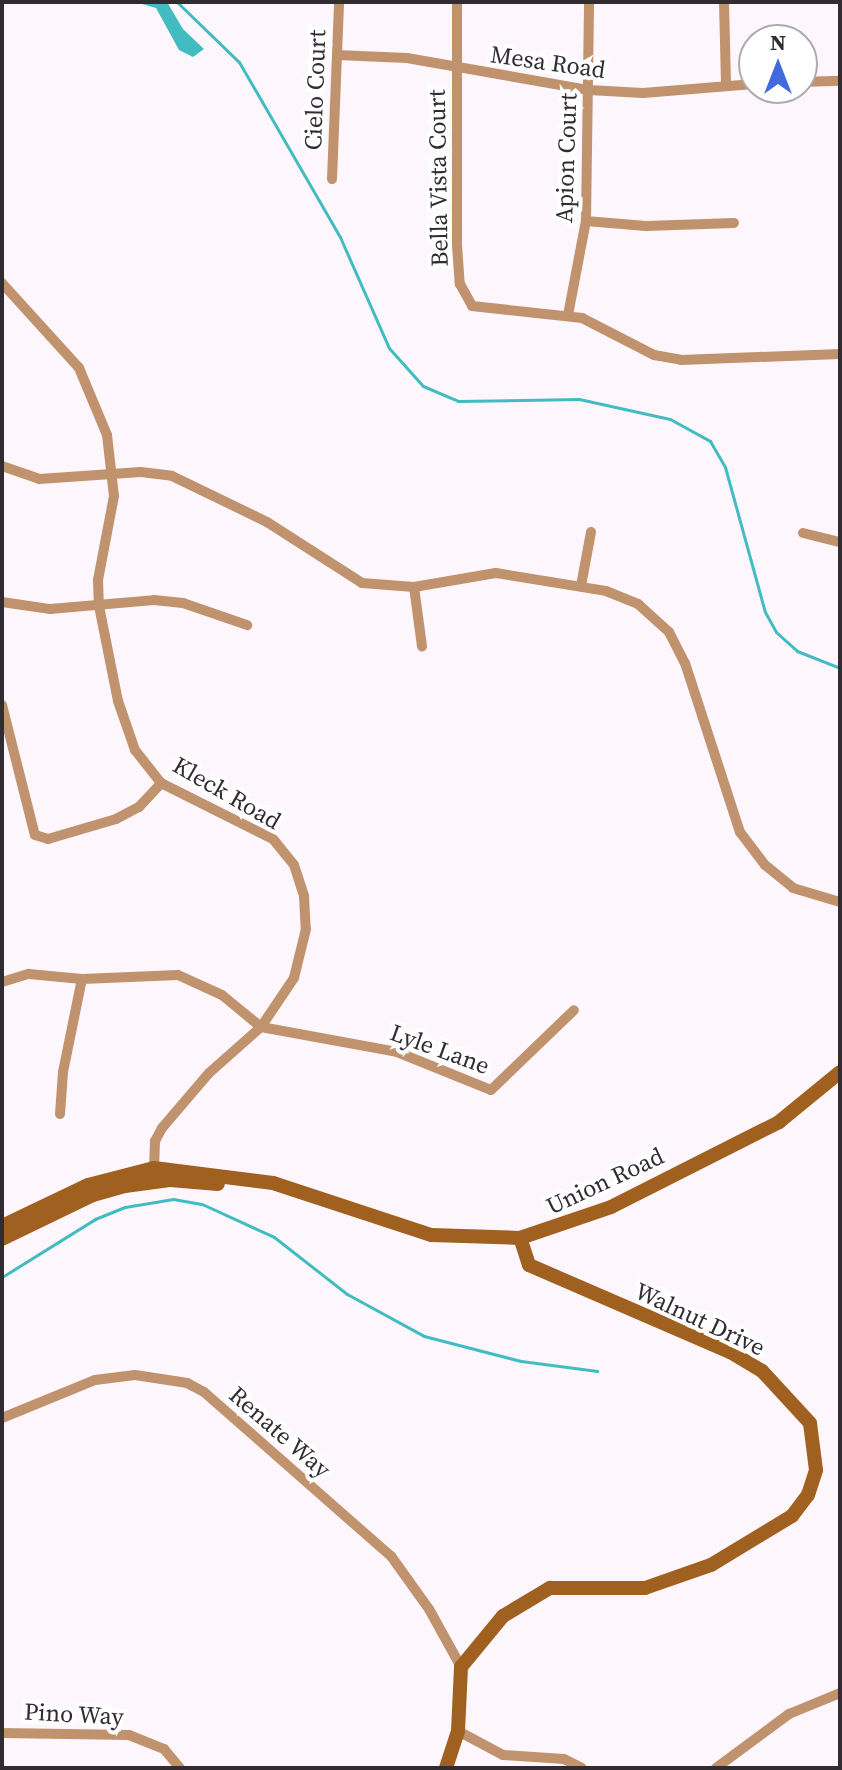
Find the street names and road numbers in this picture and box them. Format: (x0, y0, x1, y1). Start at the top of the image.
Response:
street label: Cielo Court (299, 29, 331, 151)
street label: Mesa Road (489, 40, 607, 84)
street label: Bella Vista Court (422, 89, 454, 267)
street label: Apion Court (549, 92, 583, 224)
street label: Kleck Road (168, 751, 286, 835)
street label: Lyle Lane (386, 1018, 494, 1080)
street label: Union Road (542, 1141, 668, 1221)
street label: Walnut Drive (630, 1276, 770, 1362)
street label: Renate Way (223, 1380, 337, 1484)
street label: Pino Way (23, 1697, 125, 1731)

